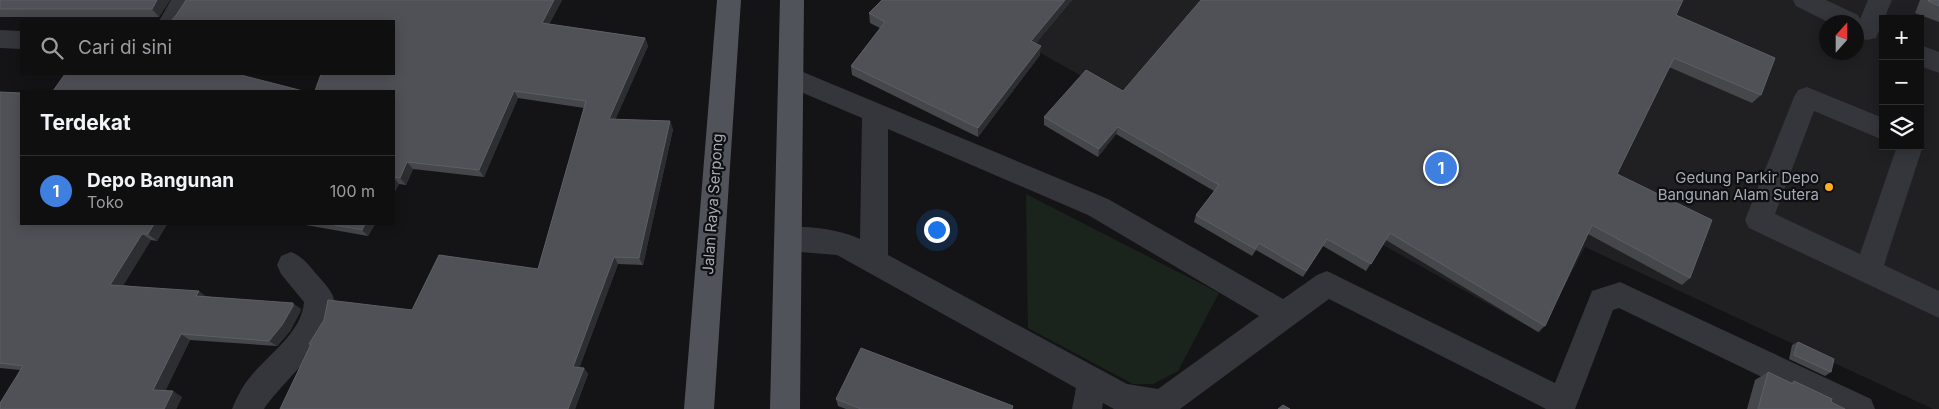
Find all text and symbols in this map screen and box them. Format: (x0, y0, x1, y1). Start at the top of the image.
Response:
north arrow (1819, 15, 1864, 60)
map controls (1879, 15, 1924, 150)
button: + (1879, 15, 1924, 60)
search box (20, 20, 395, 75)
icon: search (38, 34, 66, 62)
text: Cari di sini (78, 36, 172, 59)
button: − (1879, 60, 1924, 105)
button: layers (1879, 105, 1924, 150)
text: Terdekat (40, 110, 131, 135)
street label: Jalan Raya Serpong (698, 133, 727, 275)
pin: 1 (1425, 149, 1457, 187)
place label: Gedung Parkir Depo Bangunan Alam Sutera (1658, 168, 1819, 204)
text: Depo Bangunan (87, 169, 234, 192)
text: 1 (53, 181, 59, 201)
text: 100 m (330, 181, 375, 201)
marker: Gedung Parkir Depo Bangunan Alam Sutera (1823, 181, 1835, 193)
text: Toko (87, 192, 124, 212)
your location (924, 217, 950, 243)

